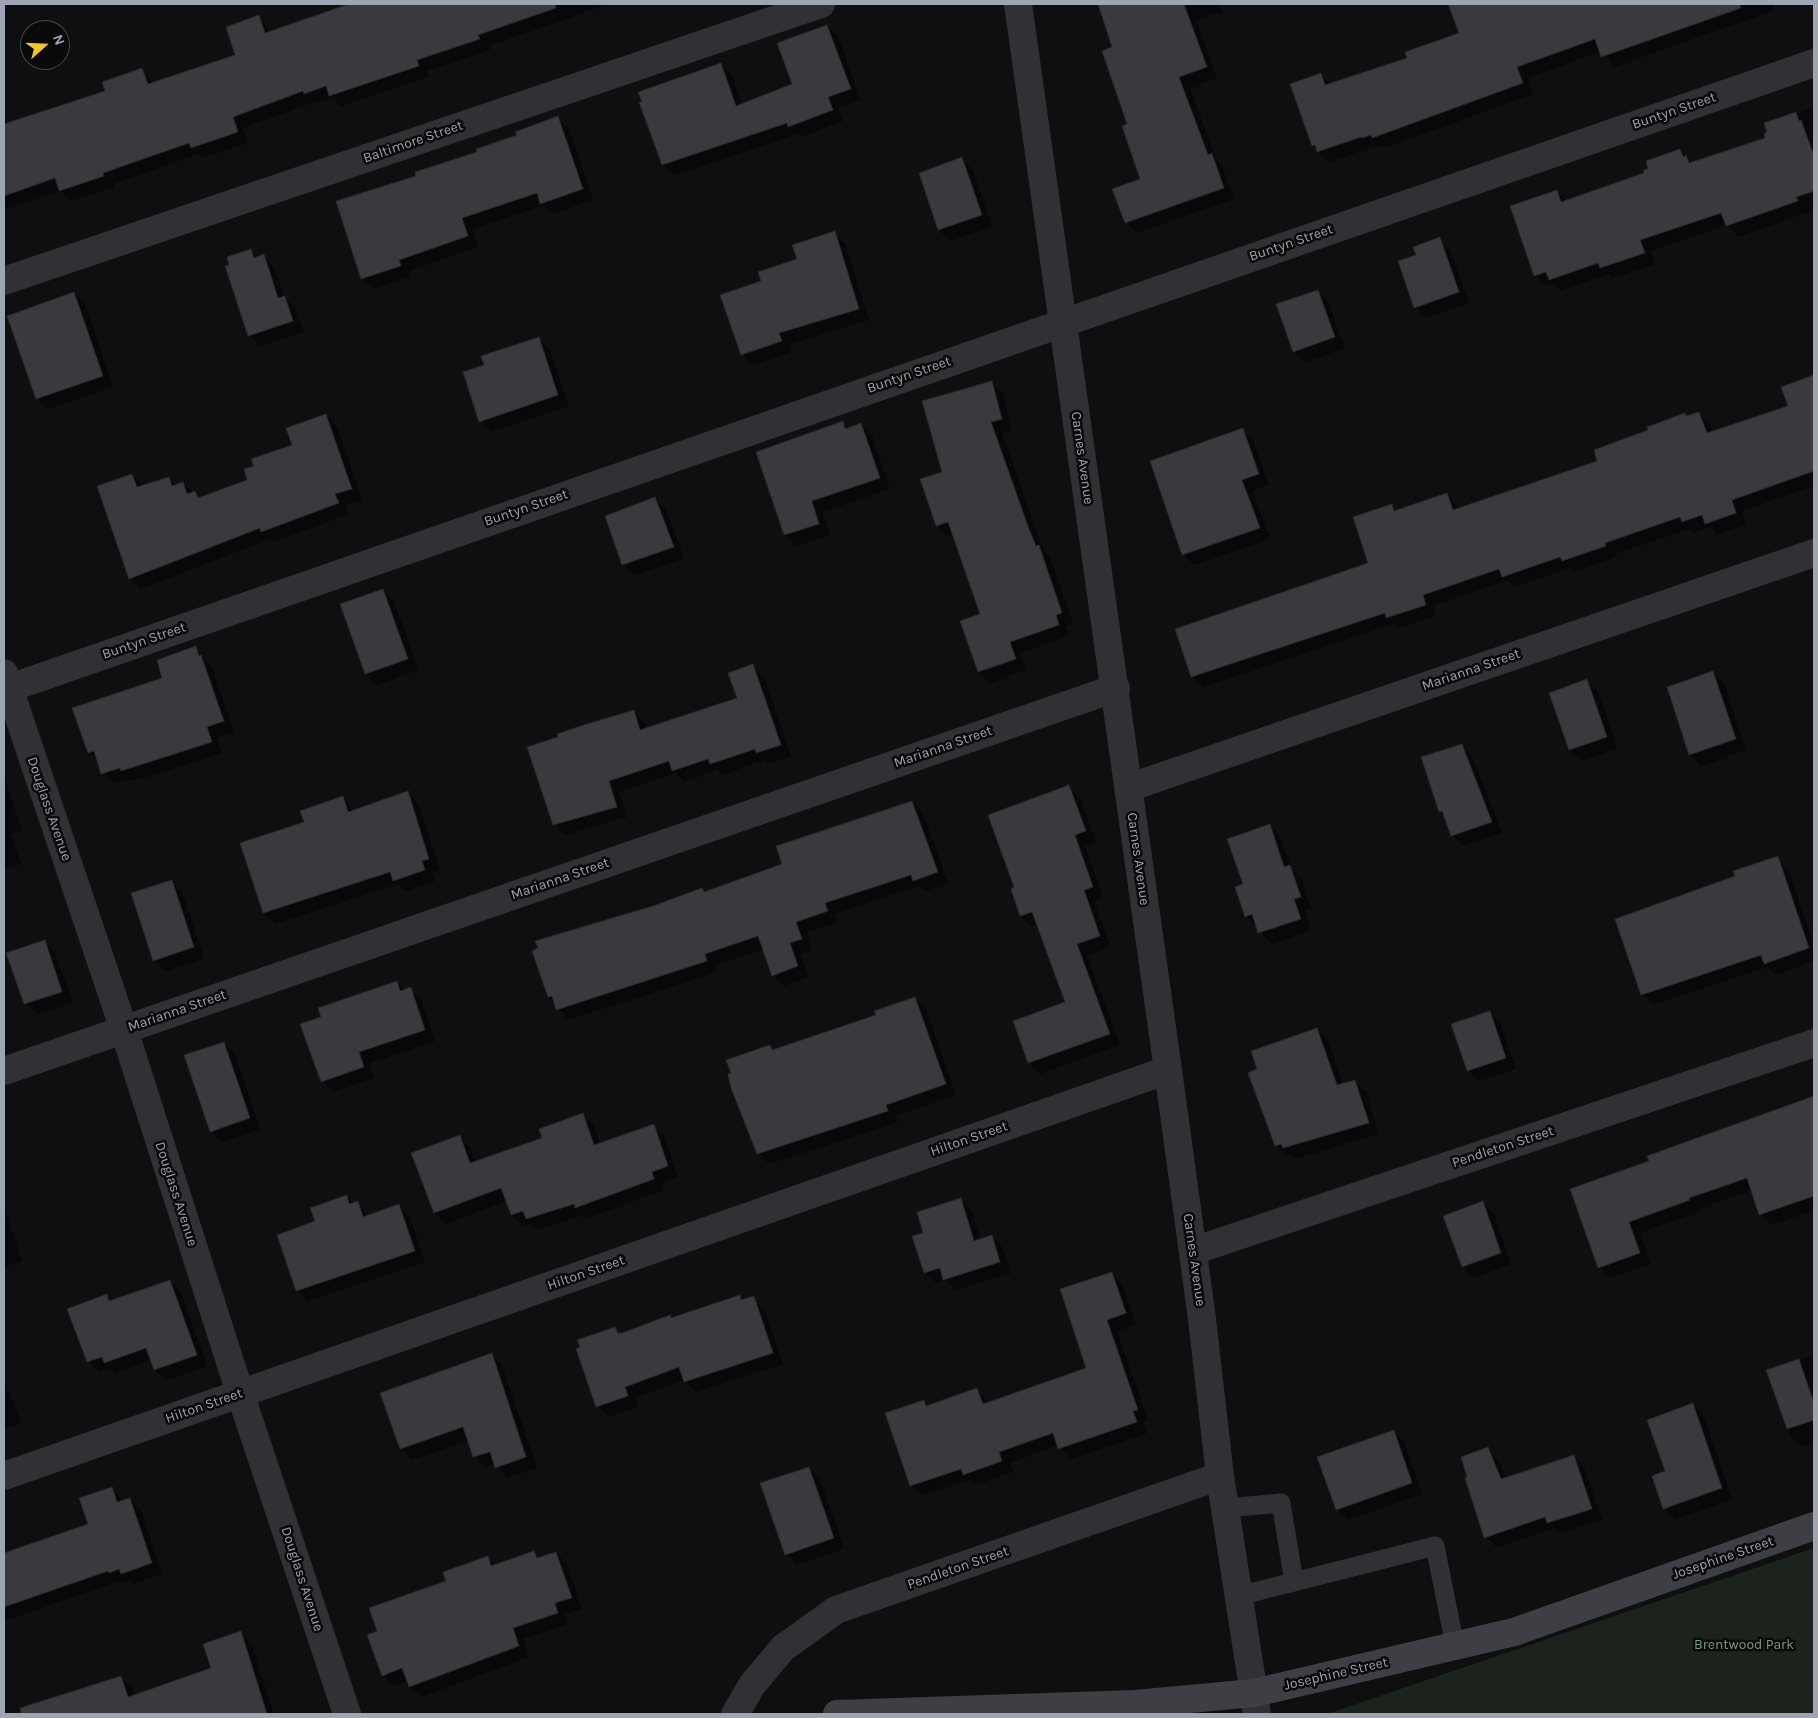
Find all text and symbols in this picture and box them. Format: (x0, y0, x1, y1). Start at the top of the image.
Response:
north arrow (20, 20, 70, 70)
text: N (49, 32, 68, 48)
street label: Buntyn Street (1630, 89, 1718, 133)
street label: Baltimore Street (361, 117, 465, 167)
street label: Buntyn Street (1247, 221, 1335, 265)
street label: Buntyn Street (865, 353, 953, 397)
street label: Carnes Avenue (1067, 410, 1097, 506)
street label: Buntyn Street (482, 486, 570, 530)
street label: Buntyn Street (100, 619, 188, 663)
street label: Marianna Street (1420, 645, 1522, 695)
street label: Marianna Street (892, 722, 994, 772)
street label: Douglass Avenue (23, 755, 75, 863)
street label: Carnes Avenue (1123, 811, 1153, 907)
street label: Marianna Street (509, 854, 611, 904)
street label: Marianna Street (126, 986, 228, 1036)
street label: Hilton Street (928, 1118, 1010, 1160)
street label: Pendleton Street (1450, 1123, 1556, 1171)
street label: Douglass Avenue (151, 1140, 201, 1248)
street label: Carnes Avenue (1179, 1212, 1209, 1308)
street label: Hilton Street (545, 1252, 627, 1294)
street label: Hilton Street (163, 1385, 245, 1427)
street label: Douglass Avenue (277, 1525, 327, 1633)
street label: Josephine Street (1670, 1533, 1776, 1583)
street label: Pendleton Street (905, 1543, 1011, 1593)
park label: Brentwood Park (1694, 1637, 1794, 1653)
street label: Josephine Street (1282, 1654, 1390, 1694)

